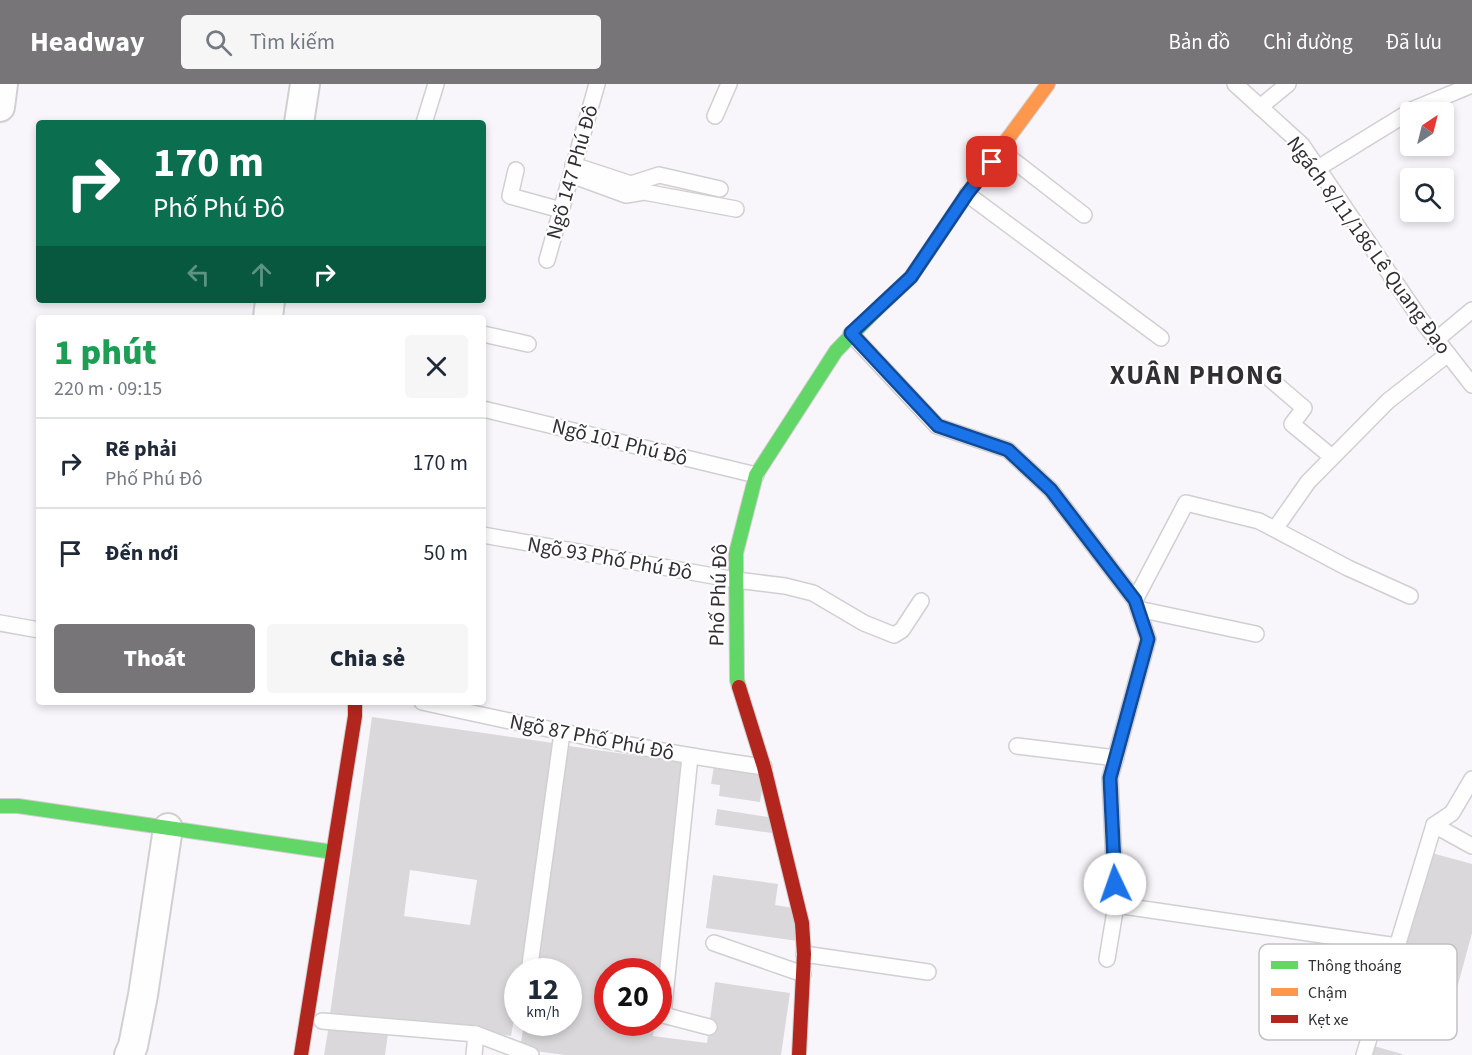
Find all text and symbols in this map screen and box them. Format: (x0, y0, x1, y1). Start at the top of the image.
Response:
search box (181, 15, 601, 69)
text: Headway (30, 22, 145, 62)
icon: search (202, 26, 235, 59)
text: Tìm kiếm (250, 26, 335, 58)
text: Bản đồ (1168, 27, 1230, 57)
text: Chỉ đường (1263, 27, 1353, 57)
text: Đã lưu (1386, 27, 1442, 57)
street label: Ngõ 147 Phú Đô (538, 101, 606, 243)
north arrow (1400, 102, 1454, 156)
map controls (1400, 102, 1454, 222)
street label: Ngách 8/11/186 Lê Quang Đạo (1280, 130, 1458, 360)
text: 170 m (153, 133, 264, 193)
pin (966, 136, 1017, 187)
icon: right (54, 144, 132, 222)
icon: arrive (975, 145, 1008, 178)
button: search (1400, 168, 1454, 222)
text: Phố Phú Đô (153, 189, 285, 228)
icon: left (182, 258, 215, 291)
icon: ahead (245, 258, 278, 291)
icon: right (308, 258, 341, 291)
text: 1 phút (54, 327, 157, 378)
button: close (405, 335, 468, 398)
district label: XUÂN PHONG (1110, 356, 1284, 395)
text: 220 m · 09:15 (54, 375, 162, 403)
street label: Ngõ 101 Phú Đô (549, 411, 691, 473)
text: Rẽ phải (105, 433, 177, 465)
icon: right (54, 447, 87, 480)
text: 170 m (413, 447, 468, 479)
text: Phố Phú Đô (105, 465, 203, 493)
street label: Ngõ 93 Phố Phú Đô (525, 529, 695, 587)
icon: arrive (54, 537, 87, 570)
text: Đến nơi (105, 537, 179, 569)
text: 50 m (423, 537, 468, 569)
street label: Phố Phú Đô (701, 543, 735, 647)
button: Thoát (54, 624, 255, 693)
button: Chia sẻ (267, 624, 468, 693)
street label: Ngõ 87 Phố Phú Đô (507, 706, 677, 768)
position arrow (1083, 852, 1147, 916)
legend (1259, 944, 1457, 1040)
text: Thông thoáng (1308, 955, 1401, 977)
speed limit sign: 20 (594, 958, 672, 1036)
text: 12 (527, 968, 559, 1011)
text: Chậm (1308, 982, 1347, 1004)
text: km/h (526, 1002, 560, 1023)
text: Kẹt xe (1308, 1009, 1348, 1031)

